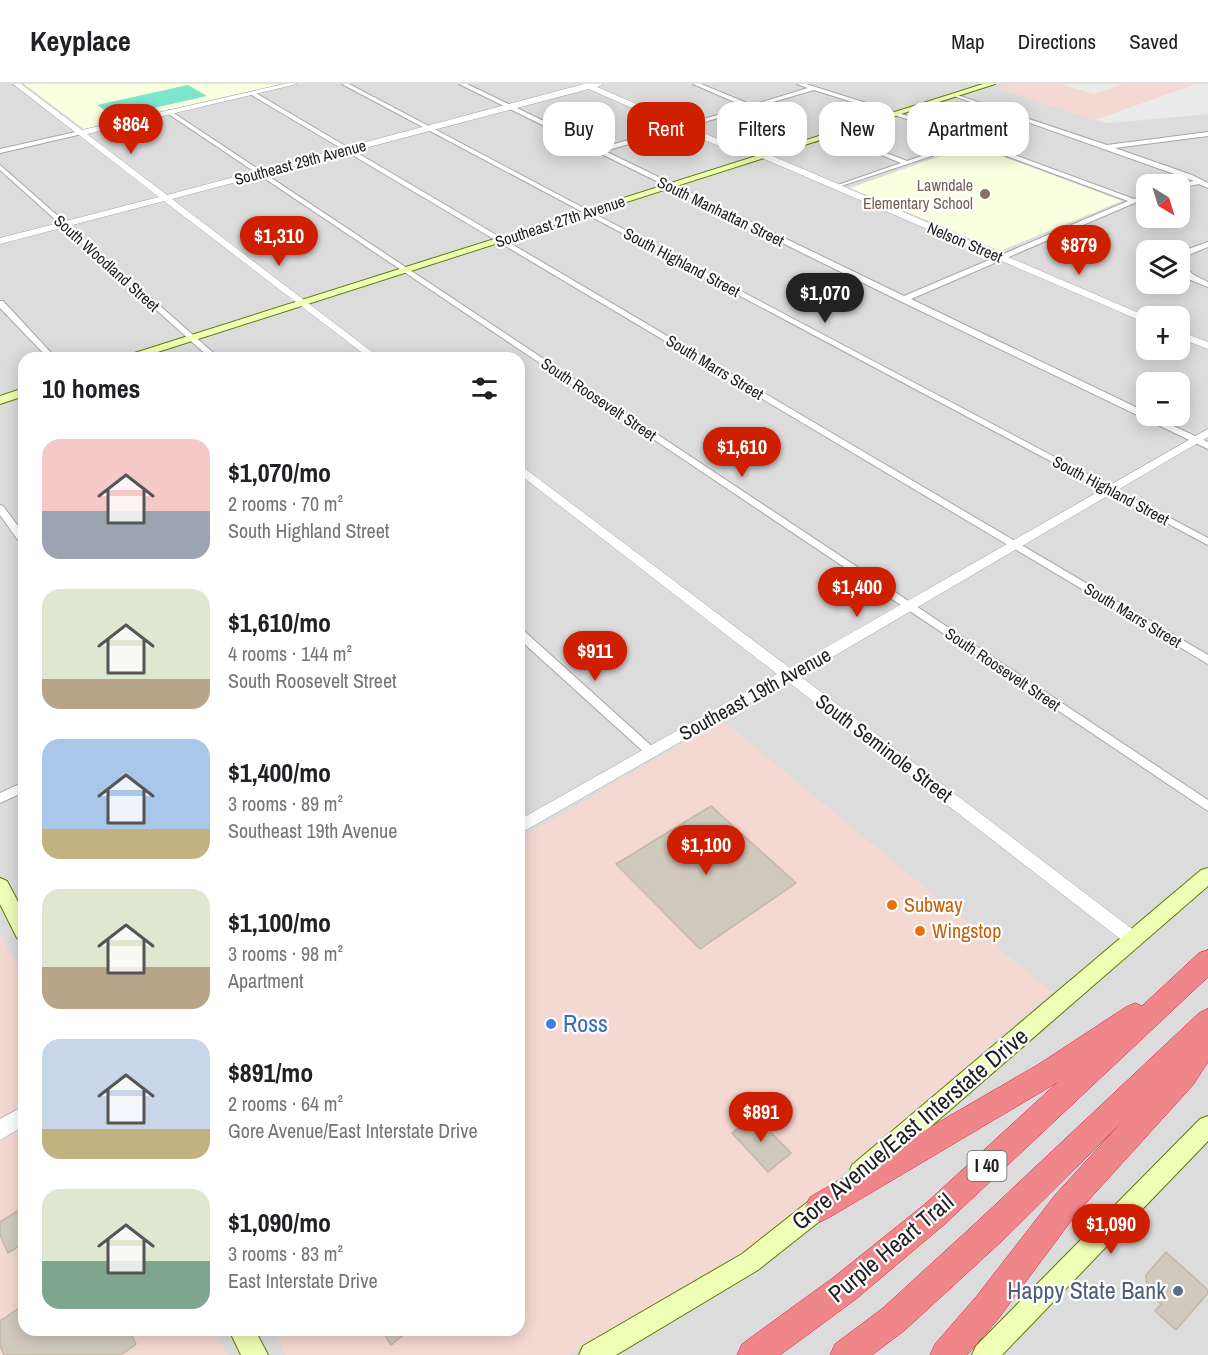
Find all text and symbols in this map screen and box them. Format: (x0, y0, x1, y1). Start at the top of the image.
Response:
text: Keyplace (30, 22, 131, 60)
text: Map (951, 27, 985, 56)
text: Directions (1018, 27, 1096, 56)
text: Saved (1129, 27, 1178, 56)
chip: Buy (543, 102, 615, 156)
chip: Rent (627, 102, 705, 156)
chip: Filters (717, 102, 807, 156)
chip: New (819, 102, 895, 156)
chip: Apartment (907, 102, 1029, 156)
pin: $864 (95, 104, 167, 155)
text: $864 (113, 110, 149, 137)
street label: Southeast 29th Avenue (232, 134, 368, 190)
street label: South Manhattan Street (654, 171, 788, 251)
place label: Lawndale Elementary School (863, 174, 973, 214)
north arrow (1136, 174, 1190, 228)
map controls (1136, 174, 1190, 426)
marker: Lawndale Elementary School (978, 187, 992, 201)
street label: Southeast 27th Avenue (492, 190, 628, 252)
street label: South Woodland Street (49, 210, 165, 317)
pin: $1,310 (230, 216, 328, 267)
street label: Nelson Street (924, 216, 1006, 268)
text: $1,310 (254, 222, 304, 249)
street label: South Highland Street (620, 222, 744, 302)
pin: $879 (1043, 225, 1115, 276)
text: $879 (1061, 231, 1097, 258)
button: layers (1136, 240, 1190, 294)
pin: $1,070 (776, 273, 874, 324)
text: $1,070 (800, 279, 850, 306)
button: + (1136, 306, 1190, 360)
street label: South Marrs Street (662, 329, 768, 405)
street label: South Roosevelt Street (537, 352, 661, 446)
text: 10 homes (42, 371, 140, 406)
icon: filters (468, 372, 501, 405)
button: − (1136, 372, 1190, 426)
pin: $1,610 (693, 427, 791, 478)
text: $1,610 (717, 433, 767, 460)
street label: South Highland Street (1049, 450, 1173, 530)
text: $1,070/mo (228, 455, 331, 490)
icon: home (90, 463, 162, 535)
text: 2 rooms · 70 m² (228, 490, 343, 517)
text: South Highland Street (228, 517, 389, 544)
pin: $1,400 (808, 567, 906, 618)
text: $1,400 (832, 573, 882, 600)
street label: South Marrs Street (1080, 577, 1186, 653)
text: $1,610/mo (228, 605, 331, 640)
icon: home (90, 613, 162, 685)
street label: South Roosevelt Street (941, 622, 1065, 716)
pin: $911 (559, 631, 631, 682)
text: $911 (577, 637, 613, 664)
text: 4 rooms · 144 m² (228, 640, 352, 667)
street label: Southeast 19th Avenue (674, 641, 835, 746)
text: South Roosevelt Street (228, 667, 397, 694)
street label: South Seminole Street (810, 687, 959, 808)
text: $1,400/mo (228, 755, 331, 790)
icon: home (90, 763, 162, 835)
text: 3 rooms · 89 m² (228, 790, 343, 817)
text: Southeast 19th Avenue (228, 817, 397, 844)
pin: $1,100 (657, 825, 755, 876)
text: $1,100 (681, 831, 731, 858)
place label: Subway (904, 891, 963, 918)
marker: Subway (885, 898, 899, 912)
text: $1,100/mo (228, 905, 331, 940)
icon: home (90, 913, 162, 985)
place label: Wingstop (932, 917, 1001, 944)
marker: Wingstop (913, 924, 927, 938)
text: 3 rooms · 98 m² (228, 940, 343, 967)
text: Apartment (228, 967, 304, 994)
place label: Ross (563, 1007, 608, 1039)
marker: Ross (544, 1017, 558, 1031)
street label: Gore Avenue/East Interstate Drive (784, 1020, 1034, 1237)
text: $891/mo (228, 1055, 313, 1090)
icon: home (90, 1063, 162, 1135)
text: 2 rooms · 64 m² (228, 1090, 343, 1117)
pin: $891 (725, 1092, 797, 1143)
text: $891 (743, 1098, 779, 1125)
text: Gore Avenue/East Interstate Drive (228, 1117, 478, 1144)
road number: I 40 (968, 1151, 1006, 1181)
street label: Purple Heart Trail (821, 1185, 960, 1309)
pin: $1,090 (1062, 1204, 1160, 1255)
text: $1,090/mo (228, 1205, 331, 1240)
text: $1,090 (1086, 1210, 1136, 1237)
icon: home (90, 1213, 162, 1285)
text: 3 rooms · 83 m² (228, 1240, 343, 1267)
text: East Interstate Drive (228, 1267, 378, 1294)
place label: Happy State Bank (1007, 1274, 1166, 1306)
marker: Happy State Bank (1171, 1284, 1185, 1298)

